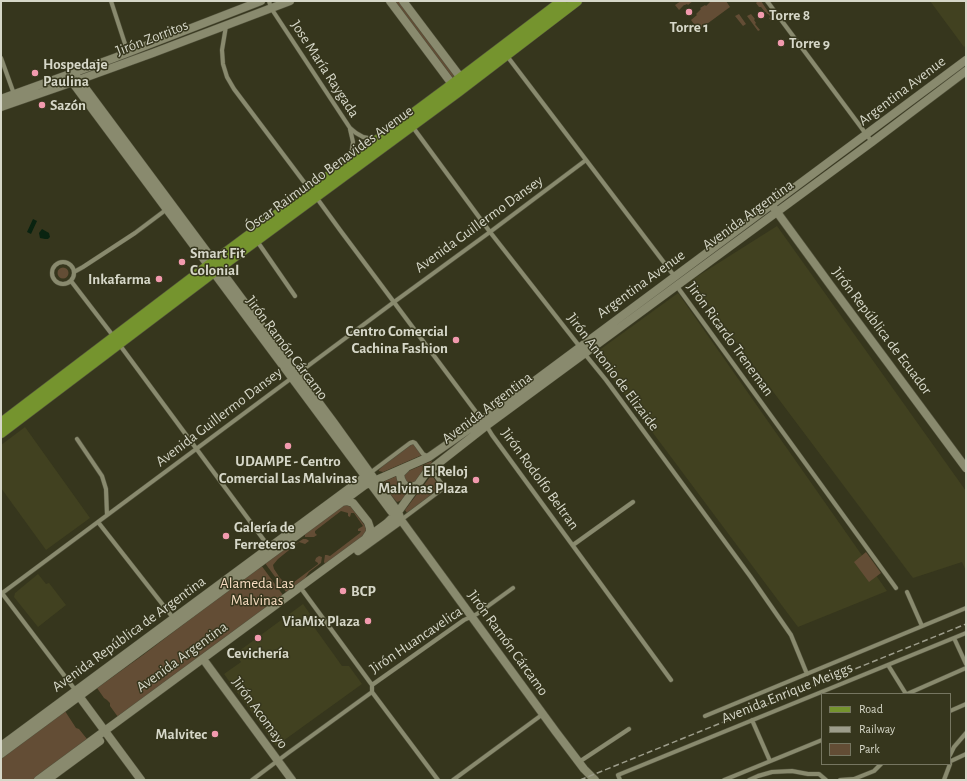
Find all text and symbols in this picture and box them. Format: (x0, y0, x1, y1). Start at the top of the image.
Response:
place label: Torre 8 (769, 6, 810, 24)
marker: Torre 1 (684, 7, 694, 17)
marker: Torre 8 (756, 10, 766, 20)
street label: Jirón Zorritos (113, 16, 191, 60)
street label: Jose María Raygada (287, 17, 363, 121)
place label: Torre 1 (669, 18, 709, 36)
place label: Torre 9 (789, 34, 830, 52)
marker: Torre 9 (776, 38, 786, 48)
street label: Argentina Avenue (855, 52, 949, 130)
place label: Hospedaje Paulina (43, 55, 108, 90)
marker: Hospedaje Paulina (30, 68, 40, 78)
place label: Sazón (50, 96, 86, 114)
marker: Sazón (37, 100, 47, 110)
street label: Óscar Raimundo Benavides Avenue (241, 102, 417, 236)
street label: Avenida Guillermo Dansey (411, 171, 547, 277)
street label: Avenida Argentina (699, 176, 797, 254)
place label: Smart Fit Colonial (190, 244, 245, 279)
street label: Argentina Avenue (593, 246, 689, 322)
marker: Smart Fit Colonial (177, 257, 187, 267)
street label: Jirón República de Ecuador (828, 264, 936, 398)
place label: Inkafarma (88, 270, 151, 288)
marker: Inkafarma (154, 274, 164, 284)
street label: Jirón Ricardo Treneman (683, 278, 777, 400)
street label: Jirón Ramón Cárcamo (242, 292, 332, 404)
street label: Jirón Antonio de Elizaide (563, 310, 663, 434)
place label: Centro Comercial Cachina Fashion (345, 322, 448, 357)
marker: Centro Comercial Cachina Fashion (451, 335, 461, 345)
street label: Avenida Guillermo Dansey (152, 363, 286, 471)
street label: Avenida Argentina (438, 368, 536, 448)
street label: Jirón Rodolfo Beltran (497, 425, 583, 533)
marker: UDAMPE - Centro Comercial Las Malvinas (283, 441, 293, 451)
place label: UDAMPE - Centro Comercial Las Malvinas (219, 452, 357, 487)
place label: El Reloj Malvinas Plaza (378, 462, 468, 497)
marker: El Reloj Malvinas Plaza (471, 475, 481, 485)
place label: Galería de Ferreteros (234, 518, 295, 553)
marker: Galería de Ferreteros (221, 531, 231, 541)
street label: Avenida República de Argentina (49, 572, 209, 696)
park label: Alameda Las Malvinas (220, 574, 294, 609)
place label: BCP (351, 582, 376, 600)
marker: BCP (338, 586, 348, 596)
street label: Jirón Ramón Cárcamo (464, 587, 552, 699)
street label: Jirón Huancavelica (366, 602, 466, 678)
place label: ViaMix Plaza (282, 612, 360, 630)
marker: ViaMix Plaza (363, 616, 373, 626)
street label: Avenida Argentina (133, 618, 231, 696)
marker: Cevichería (253, 633, 263, 643)
place label: Cevichería (227, 644, 289, 662)
street label: Avenida Enrique Meiggs (719, 658, 855, 728)
street label: Jirón Acomayo (228, 674, 292, 752)
legend (821, 693, 951, 765)
text: Road (859, 703, 883, 715)
text: Railway (859, 723, 895, 735)
place label: Malvitec (156, 725, 207, 743)
marker: Malvitec (210, 729, 220, 739)
text: Park (859, 743, 880, 755)

